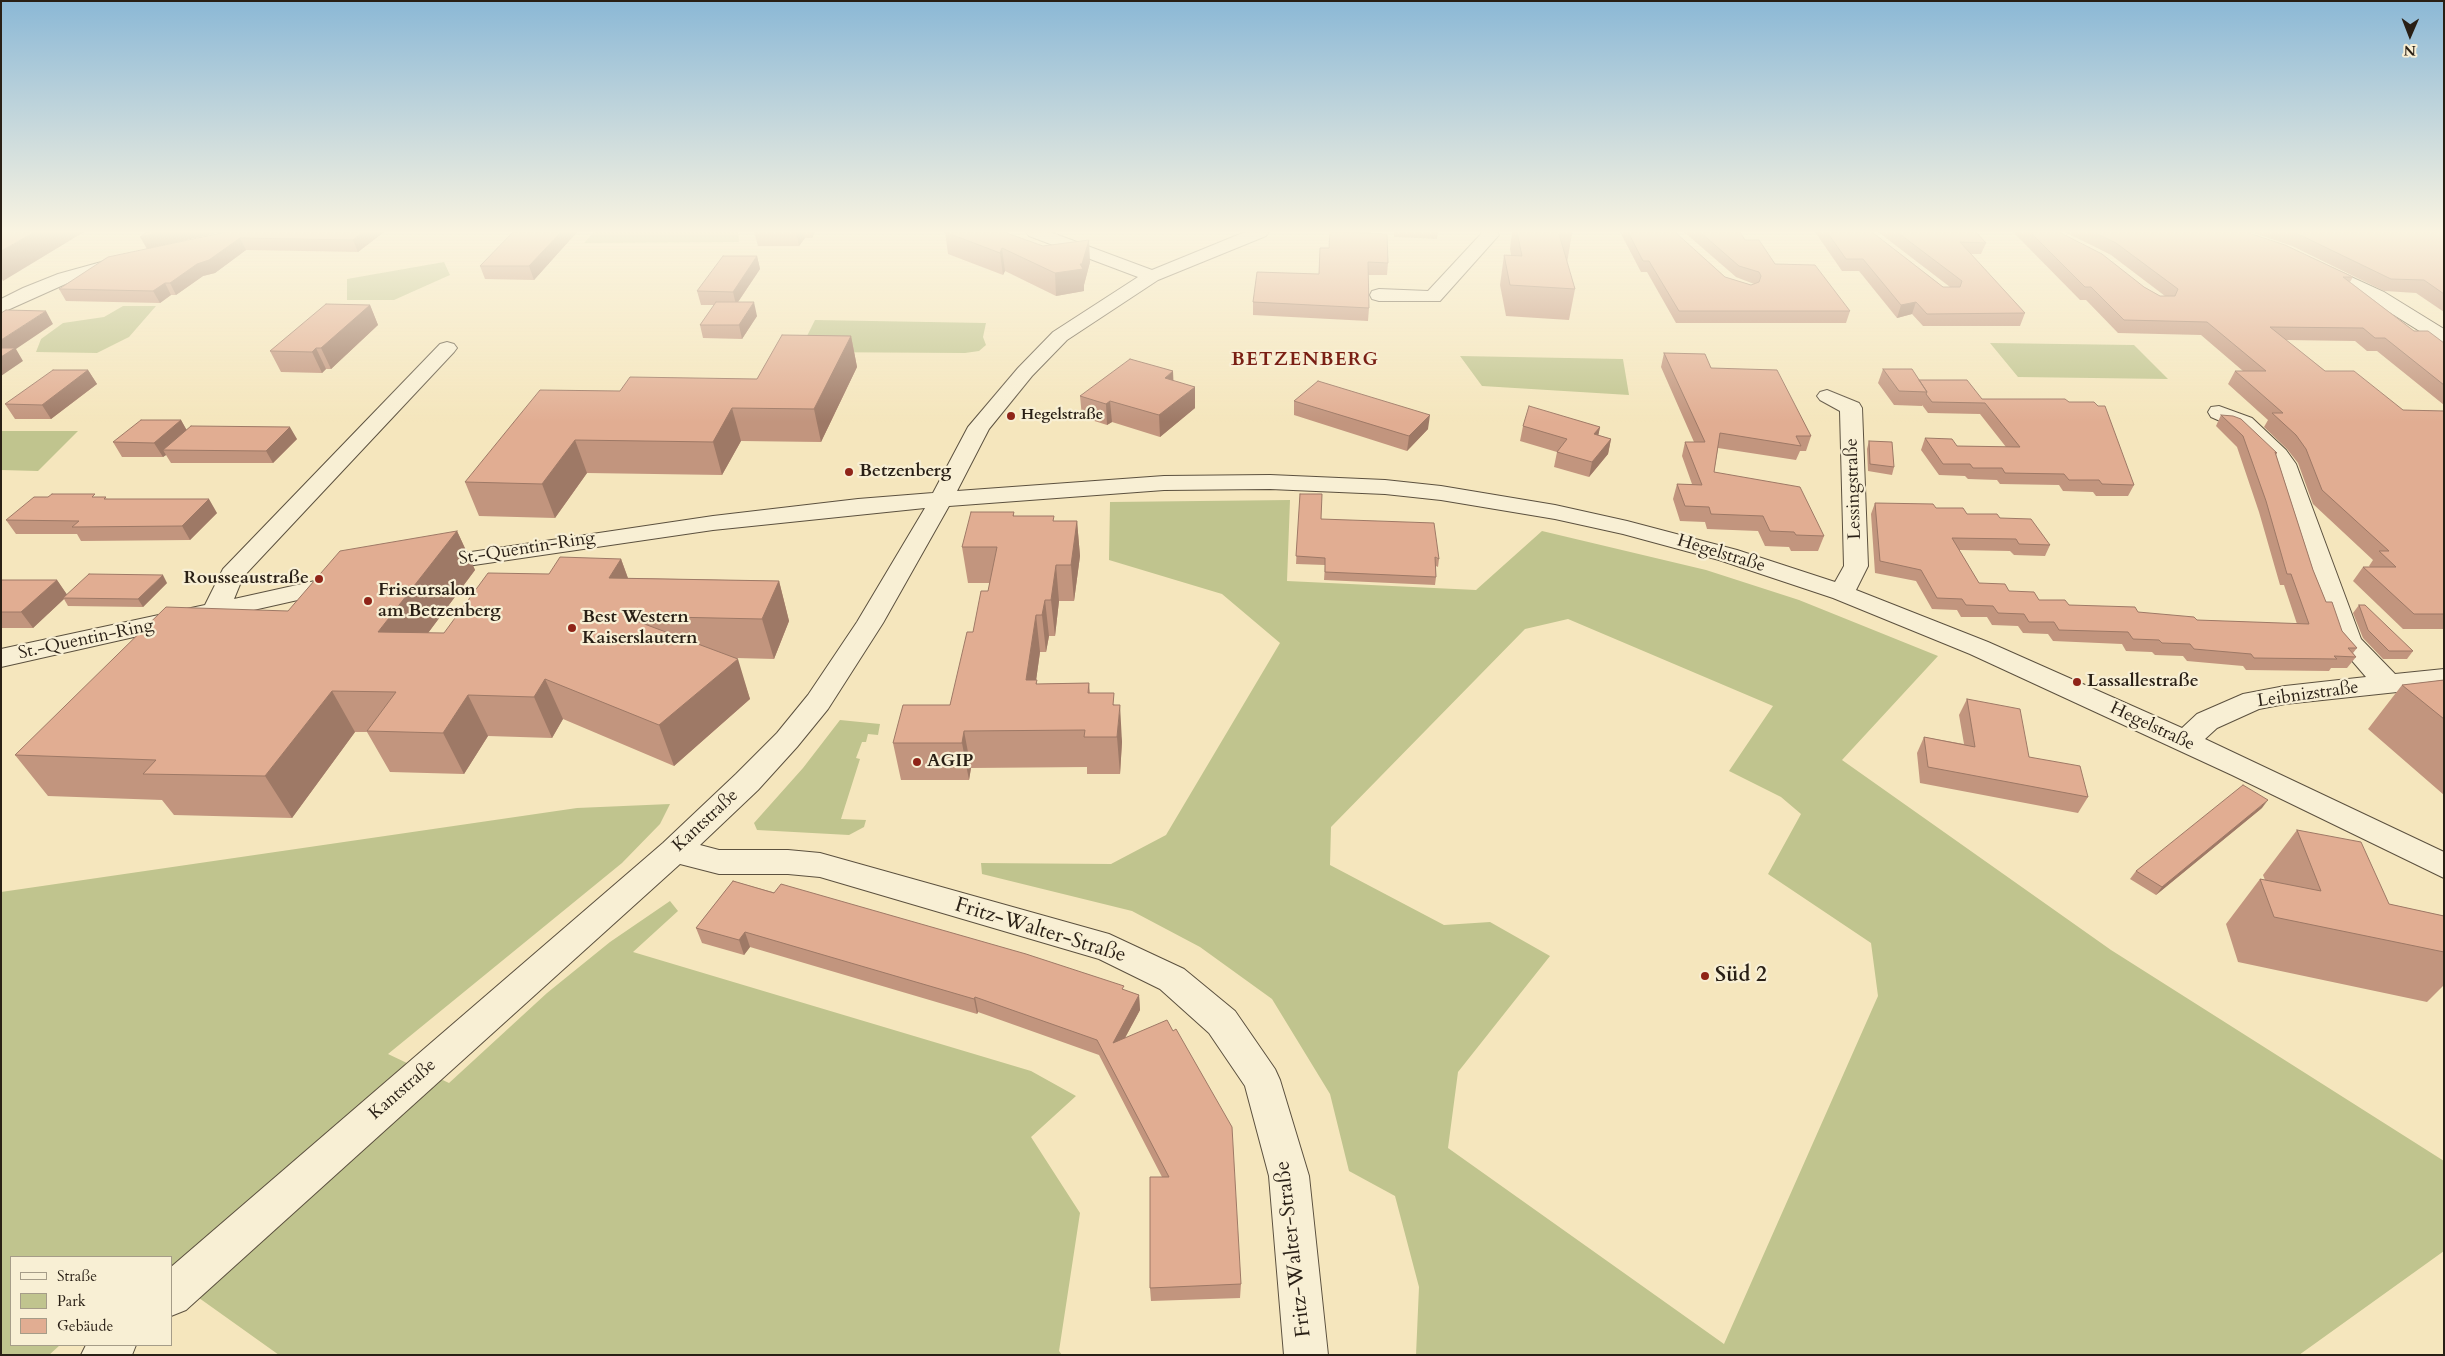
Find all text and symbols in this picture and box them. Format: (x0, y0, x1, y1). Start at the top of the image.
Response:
north arrow (2385, 10, 2435, 60)
text: N (2403, 41, 2416, 60)
district label: BETZENBERG (1230, 350, 1380, 372)
place label: Hegelstraße (1021, 407, 1103, 425)
marker: Hegelstraße (1005, 410, 1017, 422)
street label: Lessingstraße (1841, 438, 1867, 540)
place label: Betzenberg (859, 461, 951, 483)
marker: Betzenberg (843, 466, 855, 478)
street label: St.-Quentin-Ring (457, 528, 597, 570)
street label: Hegelstraße (1674, 530, 1768, 578)
place label: Rousseaustraße (183, 568, 309, 590)
marker: Rousseaustraße (313, 573, 325, 585)
place label: Friseursalon am Betzenberg (378, 580, 501, 622)
marker: Friseursalon am Betzenberg (362, 595, 374, 607)
place label: Best Western Kaiserslautern (582, 607, 698, 650)
street label: St.-Quentin-Ring (16, 615, 156, 665)
marker: Best Western Kaiserslautern (566, 622, 578, 634)
place label: Lassallestraße (2087, 671, 2199, 693)
marker: Lassallestraße (2071, 676, 2083, 688)
street label: Leibnizstraße (2256, 677, 2360, 713)
street label: Hegelstraße (2106, 698, 2198, 756)
place label: AGIP (927, 751, 974, 773)
marker: AGIP (911, 756, 923, 768)
street label: Kantstraße (669, 785, 743, 857)
street label: Fritz-Walter-Straße (951, 893, 1129, 969)
place label: Süd 2 (1715, 963, 1767, 989)
marker: Süd 2 (1699, 970, 1711, 982)
street label: Kantstraße (365, 1055, 441, 1125)
street label: Fritz-Walter-Straße (1271, 1159, 1317, 1339)
legend (10, 1256, 172, 1346)
text: Straße (57, 1266, 97, 1286)
text: Park (57, 1291, 86, 1311)
text: Gebäude (57, 1316, 113, 1336)

